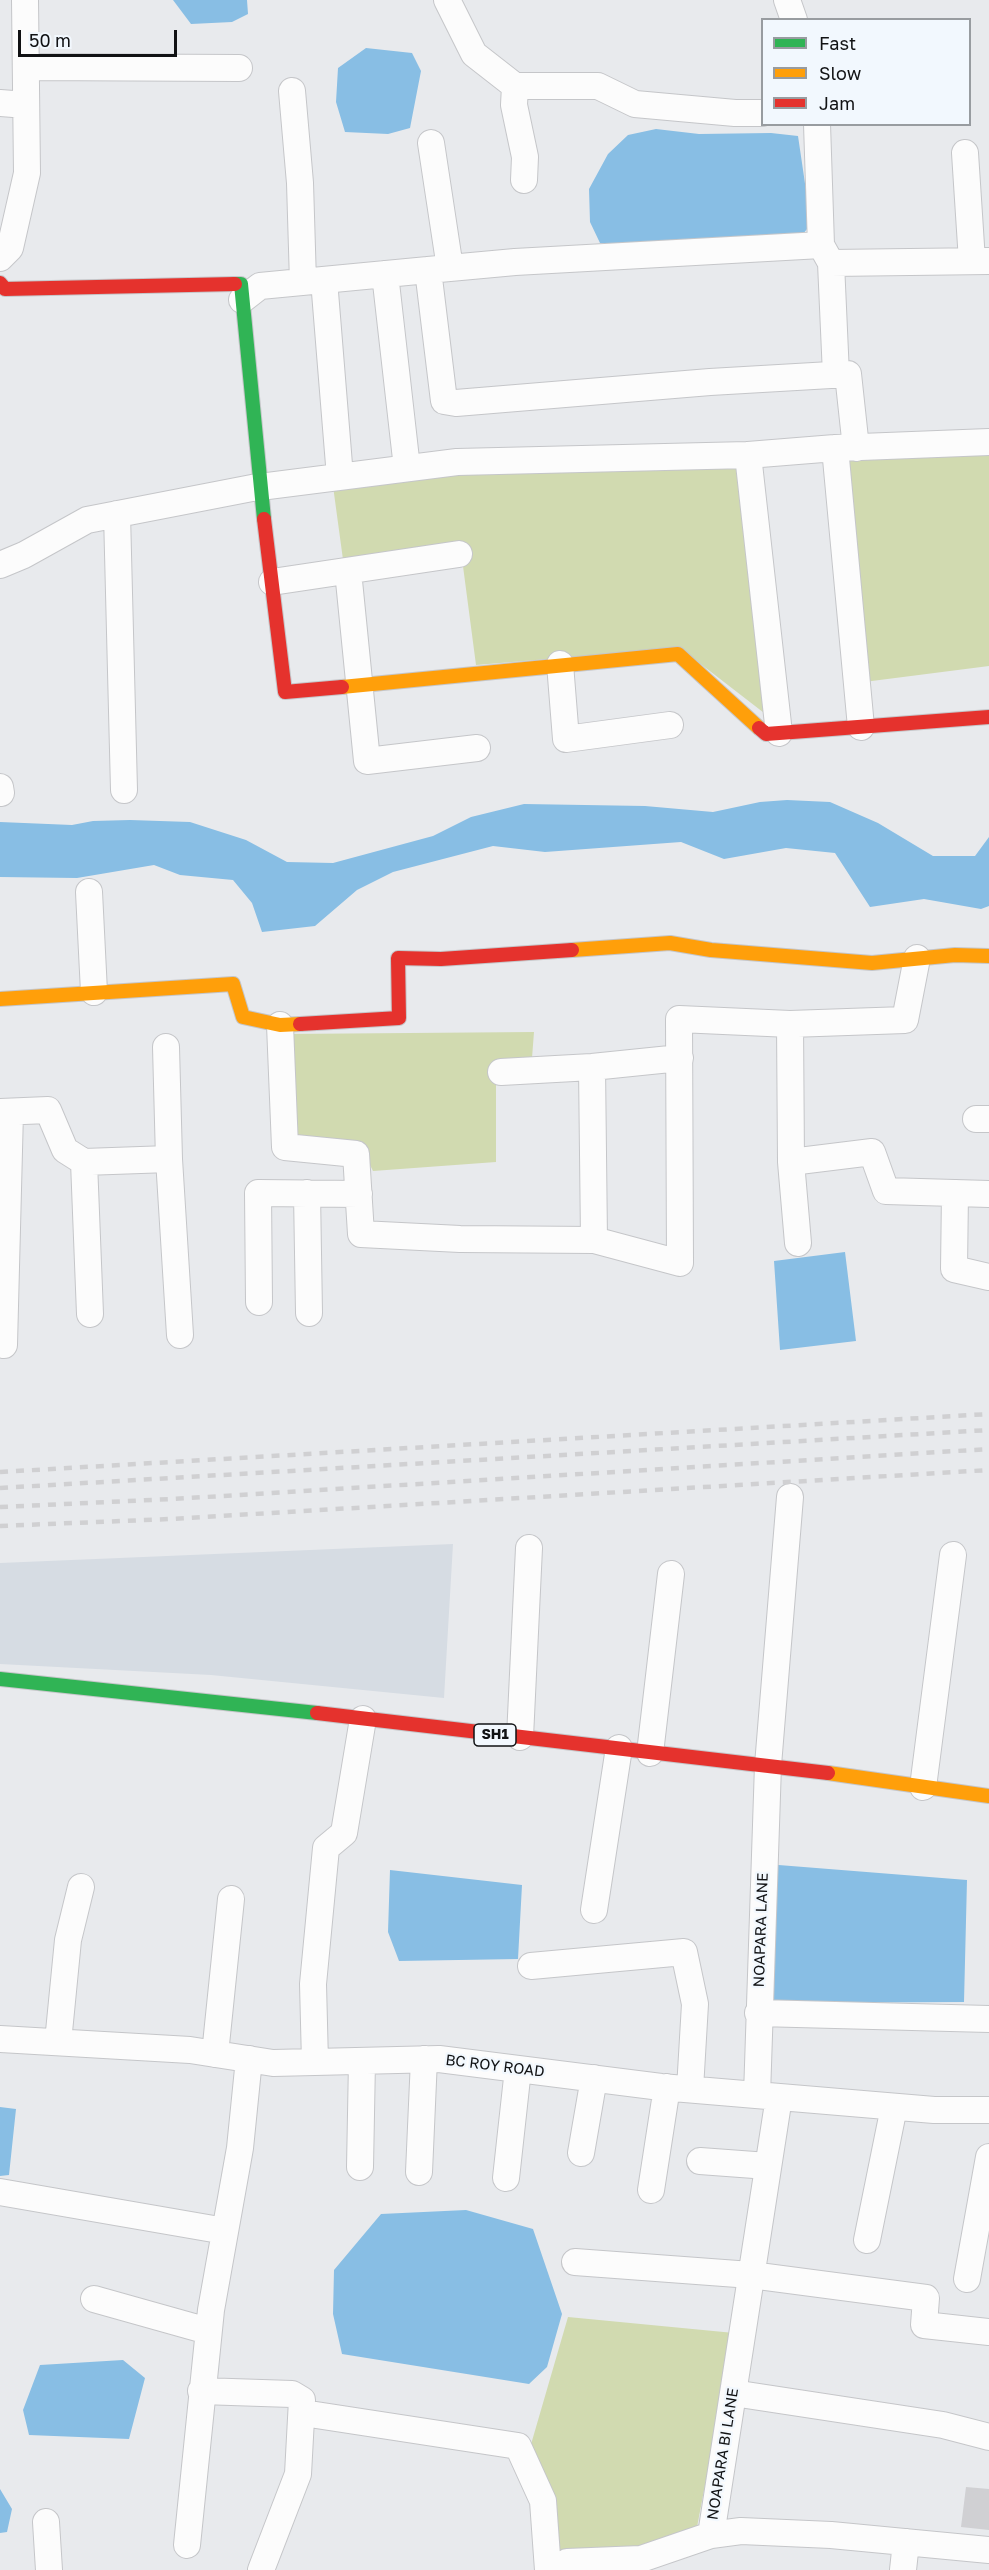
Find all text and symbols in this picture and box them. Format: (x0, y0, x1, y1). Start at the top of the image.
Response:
scale bar (21, 18, 180, 56)
legend (761, 18, 971, 126)
text: 50 m (29, 29, 71, 51)
text: Fast (819, 32, 856, 54)
text: Slow (819, 62, 861, 84)
text: Jam (819, 92, 855, 114)
road number: SH1 (474, 1724, 516, 1746)
street label: NOAPARA LANE (750, 1872, 772, 1988)
street label: BC ROY ROAD (444, 2051, 546, 2081)
street label: NOAPARA BI LANE (704, 2387, 742, 2521)

